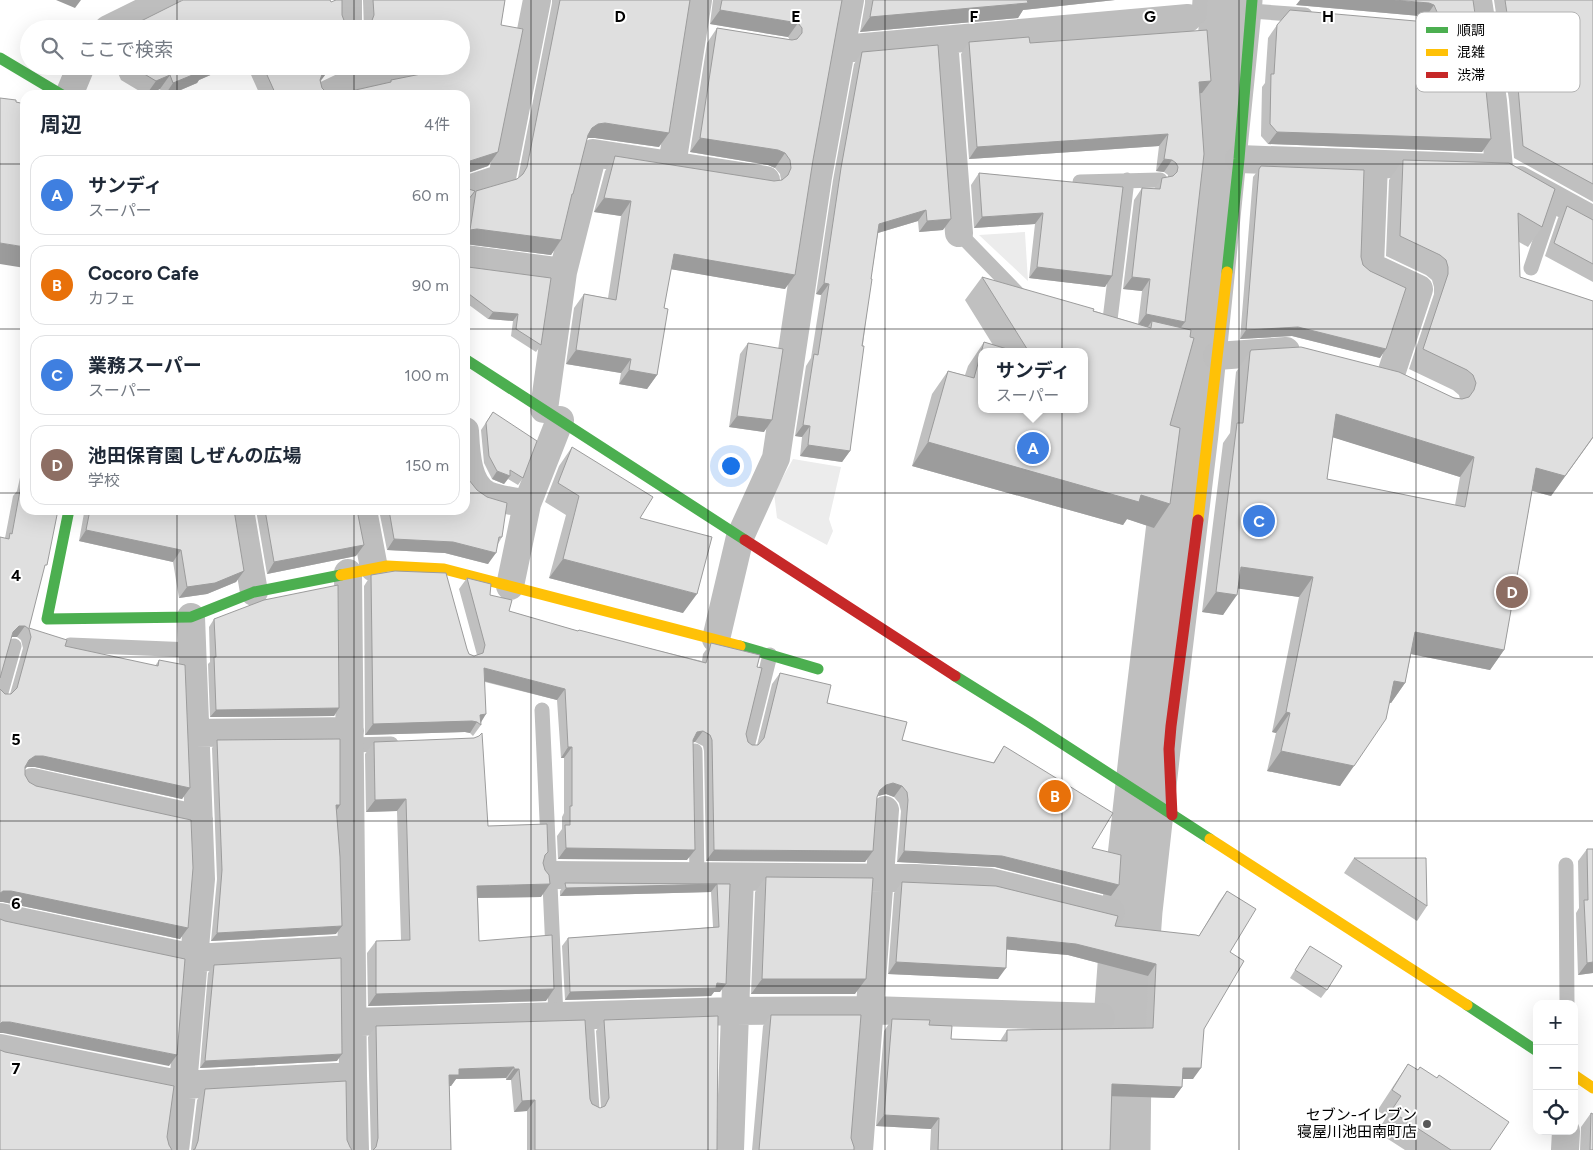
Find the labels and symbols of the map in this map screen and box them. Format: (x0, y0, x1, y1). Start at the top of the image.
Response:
text: D (614, 7, 626, 26)
text: E (791, 7, 801, 26)
text: F (970, 7, 979, 26)
text: G (1144, 7, 1156, 26)
text: H (1322, 7, 1334, 26)
legend (1416, 12, 1580, 92)
text: 順調 (1457, 22, 1485, 39)
text: 混雑 (1457, 44, 1485, 61)
text: 渋滞 (1457, 67, 1485, 84)
pin: A (1017, 429, 1049, 467)
your location (718, 453, 744, 479)
pin: C (1243, 502, 1275, 540)
text: 4 (11, 566, 21, 585)
pin: D (1496, 573, 1528, 611)
text: 5 (11, 730, 21, 749)
pin: B (1039, 777, 1071, 815)
text: 6 (11, 894, 21, 913)
text: 7 (12, 1059, 21, 1078)
place label: セブン-イレブン 寝屋川池田南町店 (1297, 1106, 1417, 1141)
marker: セブン-イレブン 寝屋川池田南町店 (1421, 1118, 1433, 1130)

